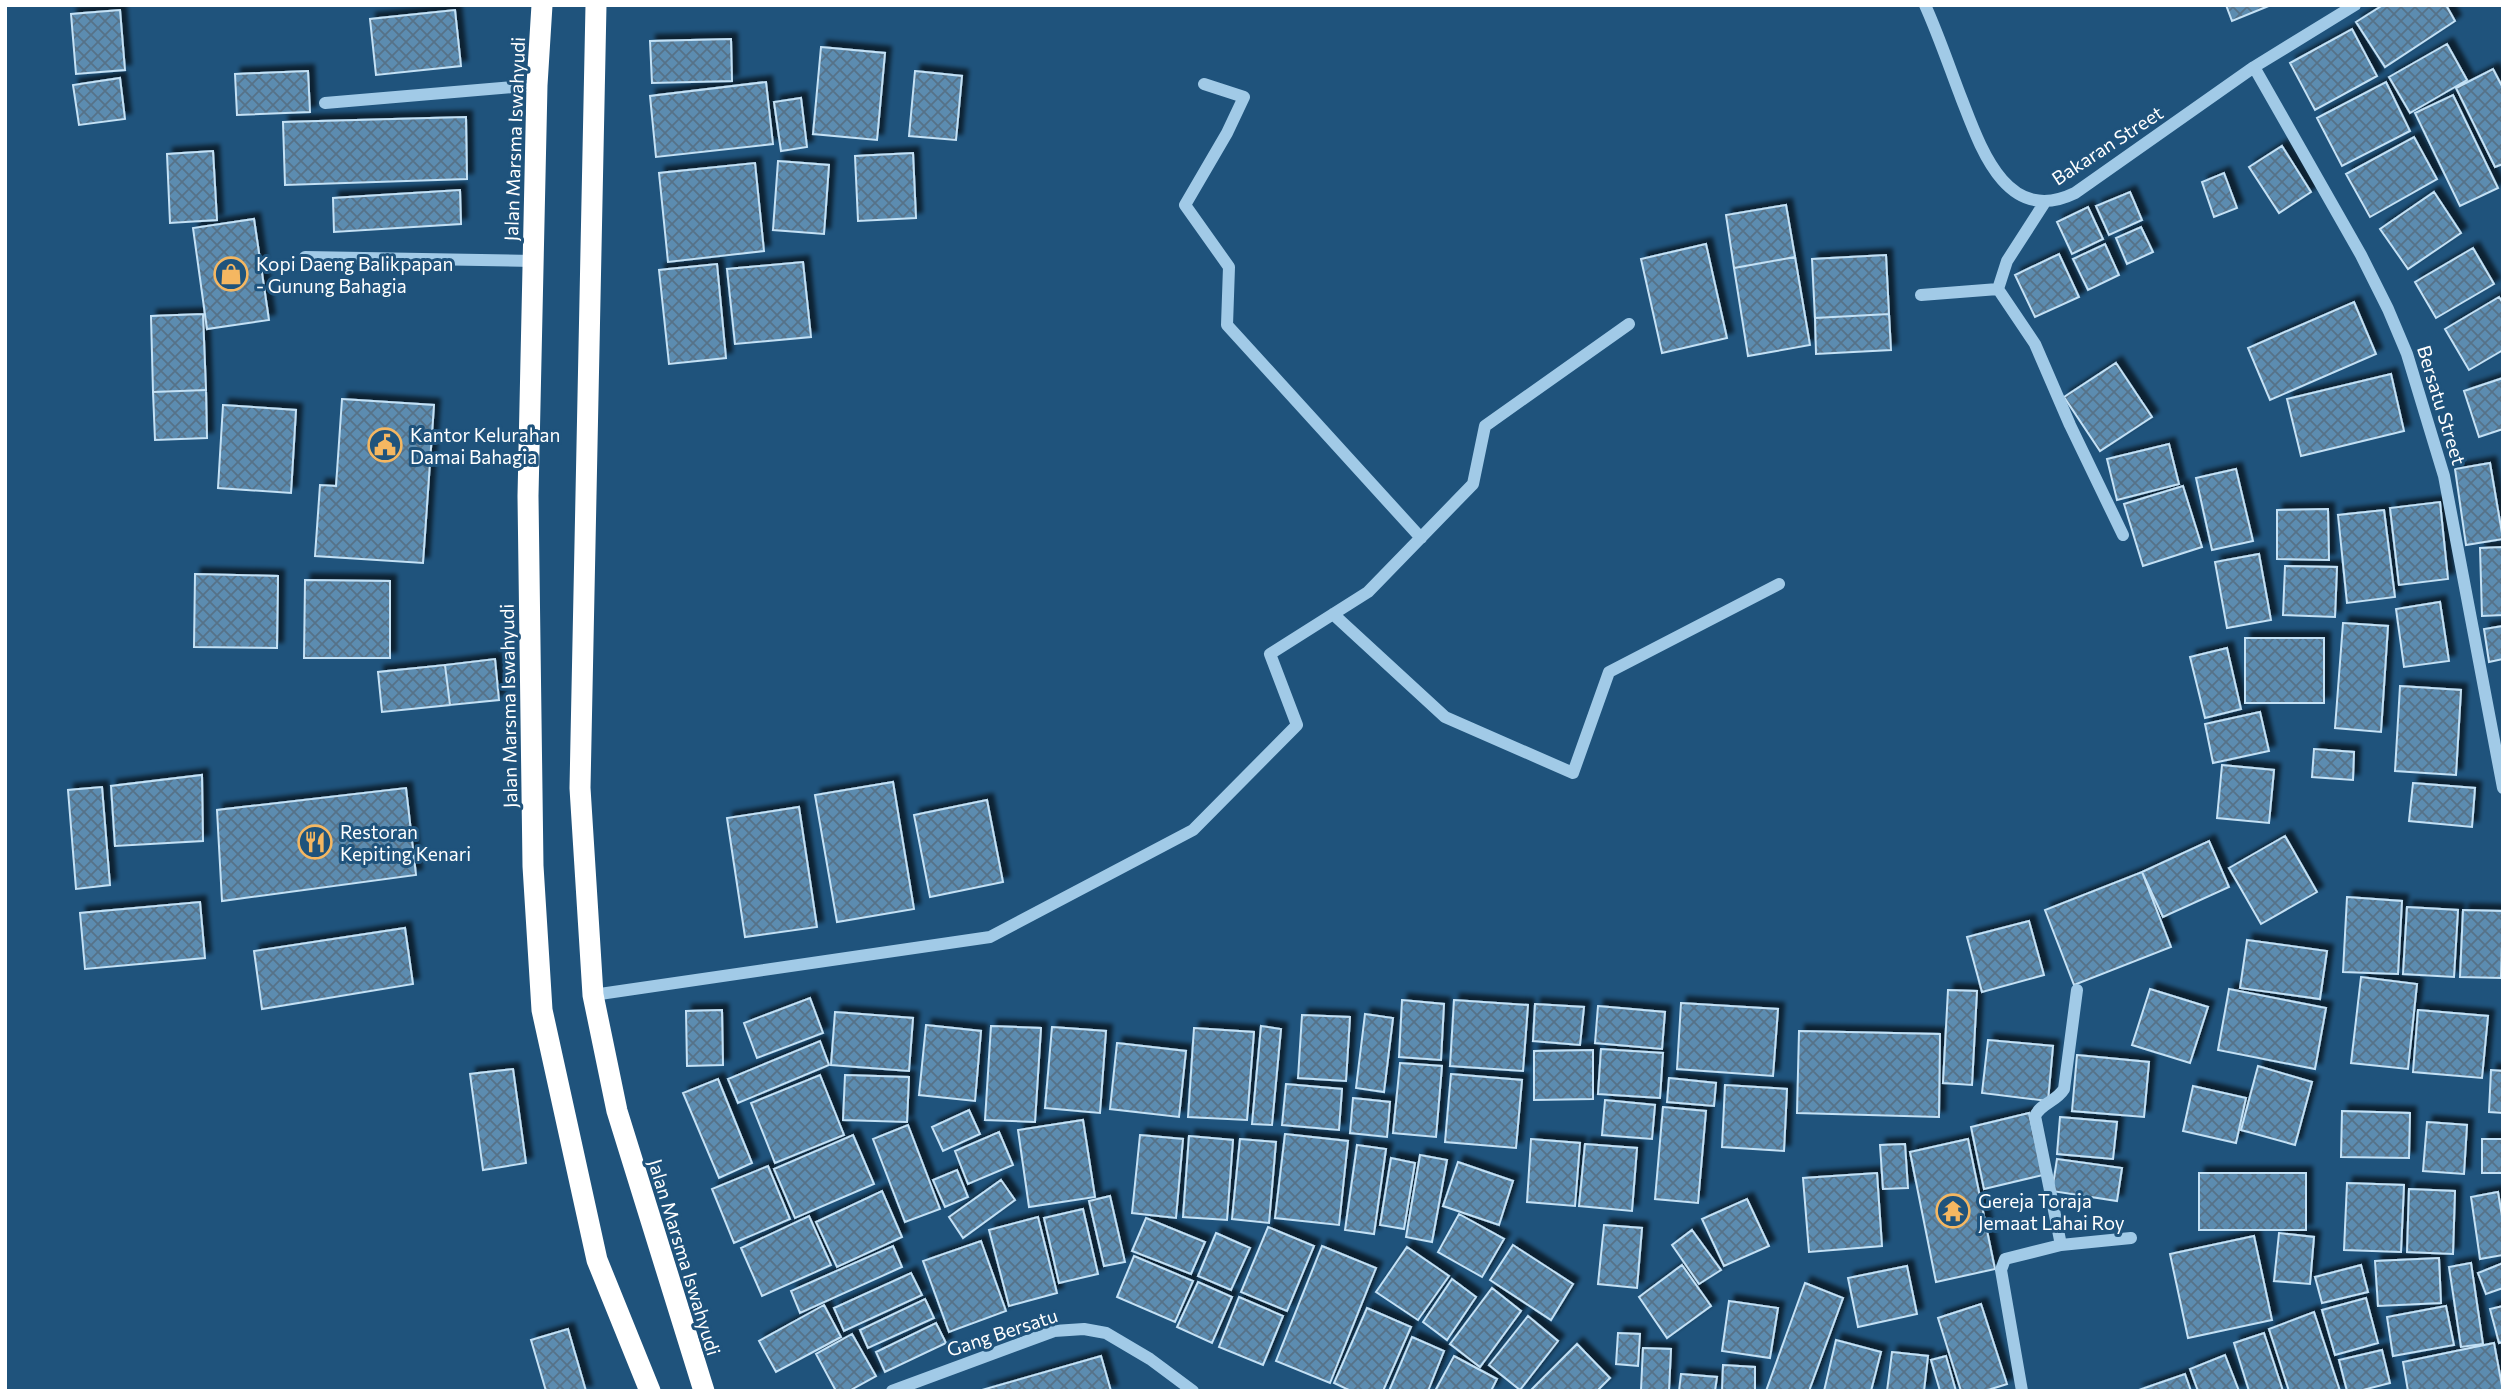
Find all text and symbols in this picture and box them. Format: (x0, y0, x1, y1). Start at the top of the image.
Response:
street label: Jalan Marsma Iswahyudi (499, 36, 529, 242)
street label: Bakaran Street (2047, 100, 2167, 190)
place label: Kopi Daeng Balikpapan - Gunung Bahagia (256, 252, 453, 297)
shop icon: Kopi Daeng Balikpapan - Gunung Bahagia (212, 255, 250, 293)
street label: Bersatu Street (2413, 342, 2471, 468)
place label: Kantor Kelurahan Damai Bahagia (410, 423, 560, 468)
public building icon: Kantor Kelurahan Damai Bahagia (366, 426, 404, 464)
street label: Jalan Marsma Iswahyudi (495, 604, 521, 808)
place label: Restoran Kepiting Kenari (340, 820, 471, 865)
restaurant icon: Restoran Kepiting Kenari (296, 823, 334, 861)
street label: Jalan Marsma Iswahyudi (644, 1156, 726, 1358)
place label: Gereja Toraja Jemaat Lahai Roy (1978, 1189, 2125, 1234)
temple icon: Gereja Toraja Jemaat Lahai Roy (1934, 1192, 1972, 1230)
street label: Gang Bersatu (944, 1303, 1060, 1361)

